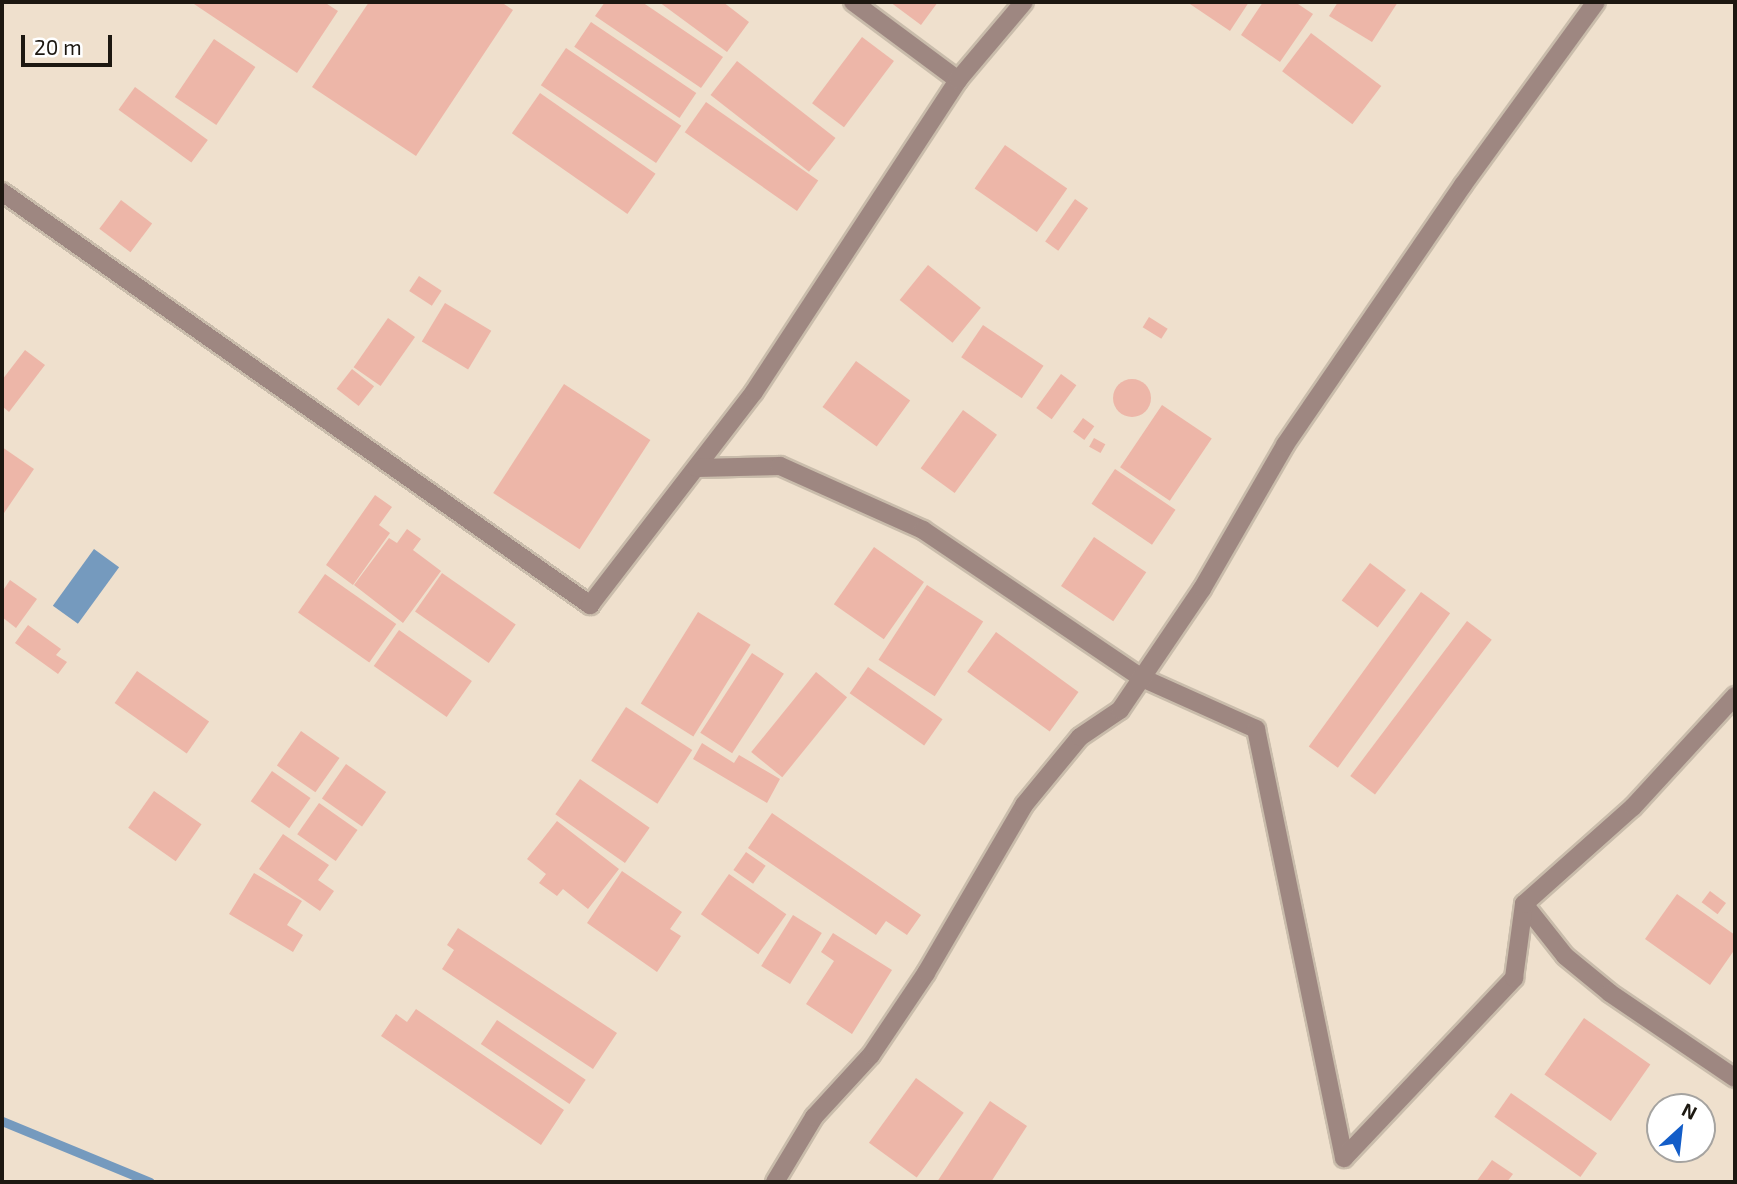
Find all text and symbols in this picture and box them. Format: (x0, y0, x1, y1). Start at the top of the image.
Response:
scale bar (24, 21, 116, 65)
text: 20 m (34, 34, 82, 59)
north arrow (1646, 1093, 1716, 1163)
text: N (1679, 1097, 1701, 1124)

